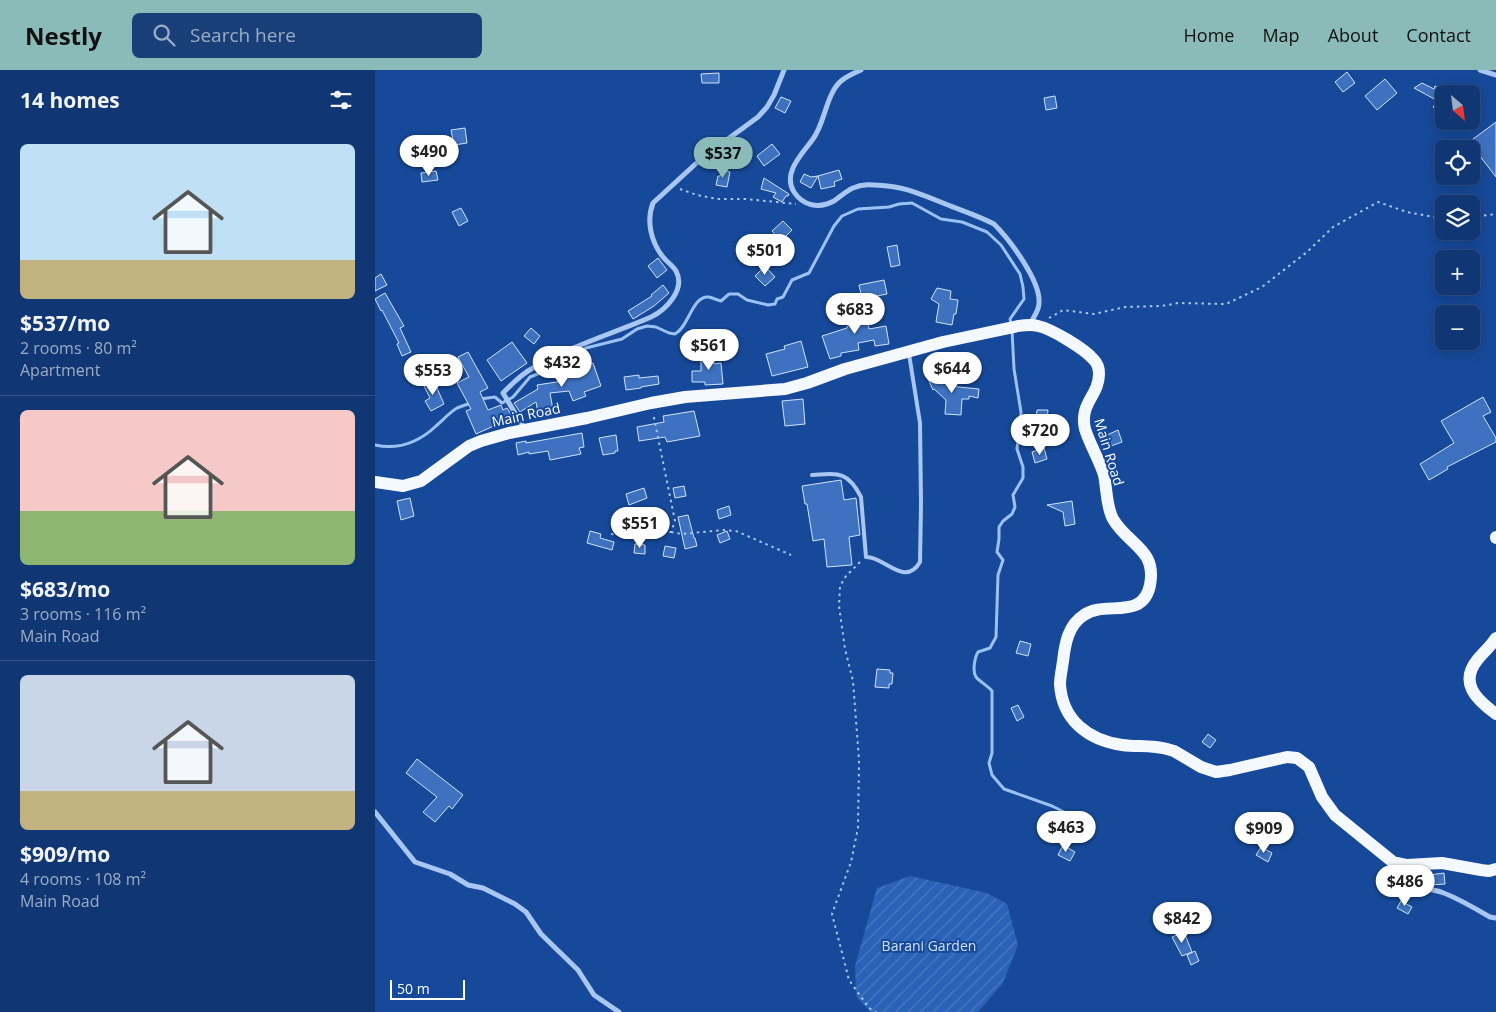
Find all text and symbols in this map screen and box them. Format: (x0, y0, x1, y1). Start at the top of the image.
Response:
search box (132, 13, 482, 58)
text: Nestly (25, 19, 102, 52)
icon: search (150, 21, 178, 49)
text: Search here (190, 22, 296, 48)
text: Home (1184, 23, 1234, 47)
text: Map (1262, 23, 1300, 47)
text: About (1328, 23, 1378, 47)
text: Contact (1406, 23, 1471, 47)
north arrow (1435, 85, 1480, 130)
map controls (1435, 85, 1480, 350)
text: 14 homes (20, 86, 120, 114)
icon: filters (327, 86, 355, 114)
pin: $490 (399, 134, 459, 177)
pin: $537 (693, 136, 753, 179)
text: $490 (411, 140, 447, 162)
button: locate (1435, 140, 1480, 185)
text: $537 (705, 142, 741, 164)
icon: home (143, 177, 233, 267)
button: layers (1435, 195, 1480, 240)
pin: $501 (735, 234, 795, 276)
text: $501 (747, 239, 783, 261)
button: + (1435, 250, 1480, 295)
pin: $683 (825, 292, 885, 335)
text: $683 (837, 298, 873, 320)
button: − (1435, 305, 1480, 350)
text: $537/mo (20, 309, 110, 337)
pin: $561 (679, 328, 739, 371)
text: $561 (691, 334, 727, 356)
text: 2 rooms · 80 m² (20, 337, 137, 359)
pin: $432 (532, 346, 592, 388)
text: $432 (544, 351, 580, 373)
pin: $644 (922, 352, 982, 394)
pin: $553 (403, 354, 463, 396)
text: $644 (934, 357, 970, 379)
text: Apartment (20, 359, 100, 381)
text: $553 (415, 359, 451, 381)
street label: Main Road (490, 398, 562, 431)
pin: $720 (1010, 414, 1070, 456)
street label: Main Road (1090, 416, 1129, 488)
text: $720 (1022, 419, 1058, 441)
icon: home (143, 442, 233, 532)
pin: $551 (610, 506, 670, 549)
text: $551 (622, 512, 658, 534)
text: $683/mo (20, 575, 110, 603)
text: 3 rooms · 116 m² (20, 603, 146, 625)
text: Main Road (20, 625, 99, 647)
icon: home (143, 707, 233, 797)
pin: $463 (1036, 810, 1096, 853)
pin: $909 (1234, 812, 1294, 854)
text: $463 (1048, 816, 1084, 838)
text: $909 (1246, 817, 1282, 839)
text: $909/mo (20, 840, 110, 868)
pin: $486 (1375, 864, 1435, 907)
text: 4 rooms · 108 m² (20, 868, 146, 890)
text: $486 (1387, 870, 1423, 892)
text: Main Road (20, 890, 99, 912)
pin: $842 (1152, 902, 1212, 944)
text: $842 (1164, 907, 1200, 929)
park label: Barani Garden (882, 936, 976, 955)
scale bar (390, 977, 465, 1000)
text: 50 m (397, 979, 430, 998)

